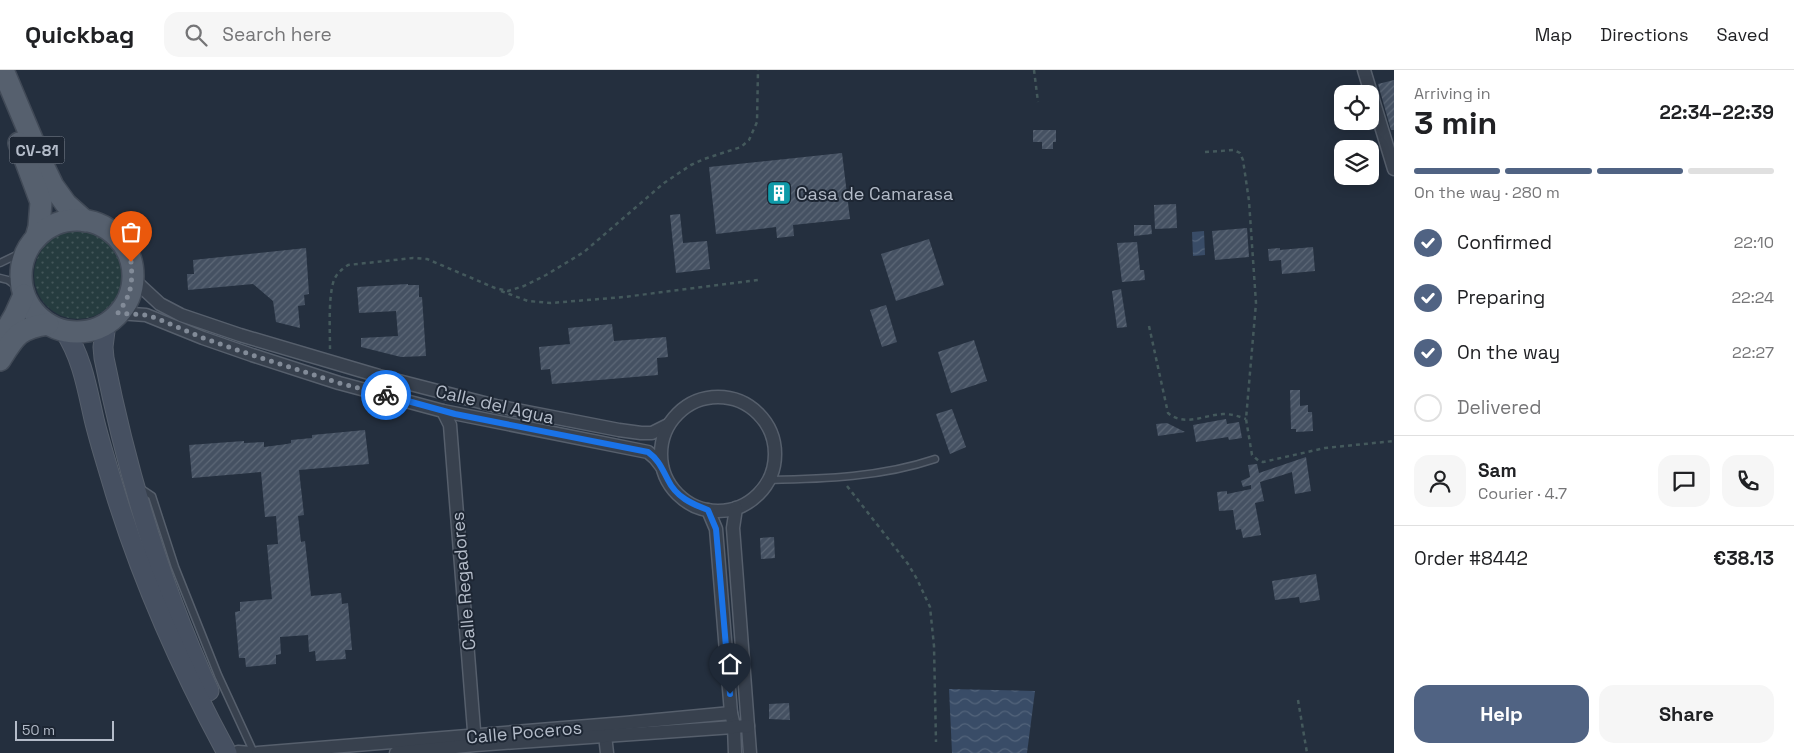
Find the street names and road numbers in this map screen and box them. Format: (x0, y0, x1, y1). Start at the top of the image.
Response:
road number: CV-81 (10, 136, 64, 164)
street label: Calle del Agua (433, 379, 557, 429)
street label: Calle Regadores (445, 511, 481, 651)
street label: Calle Poceros (465, 715, 583, 749)

